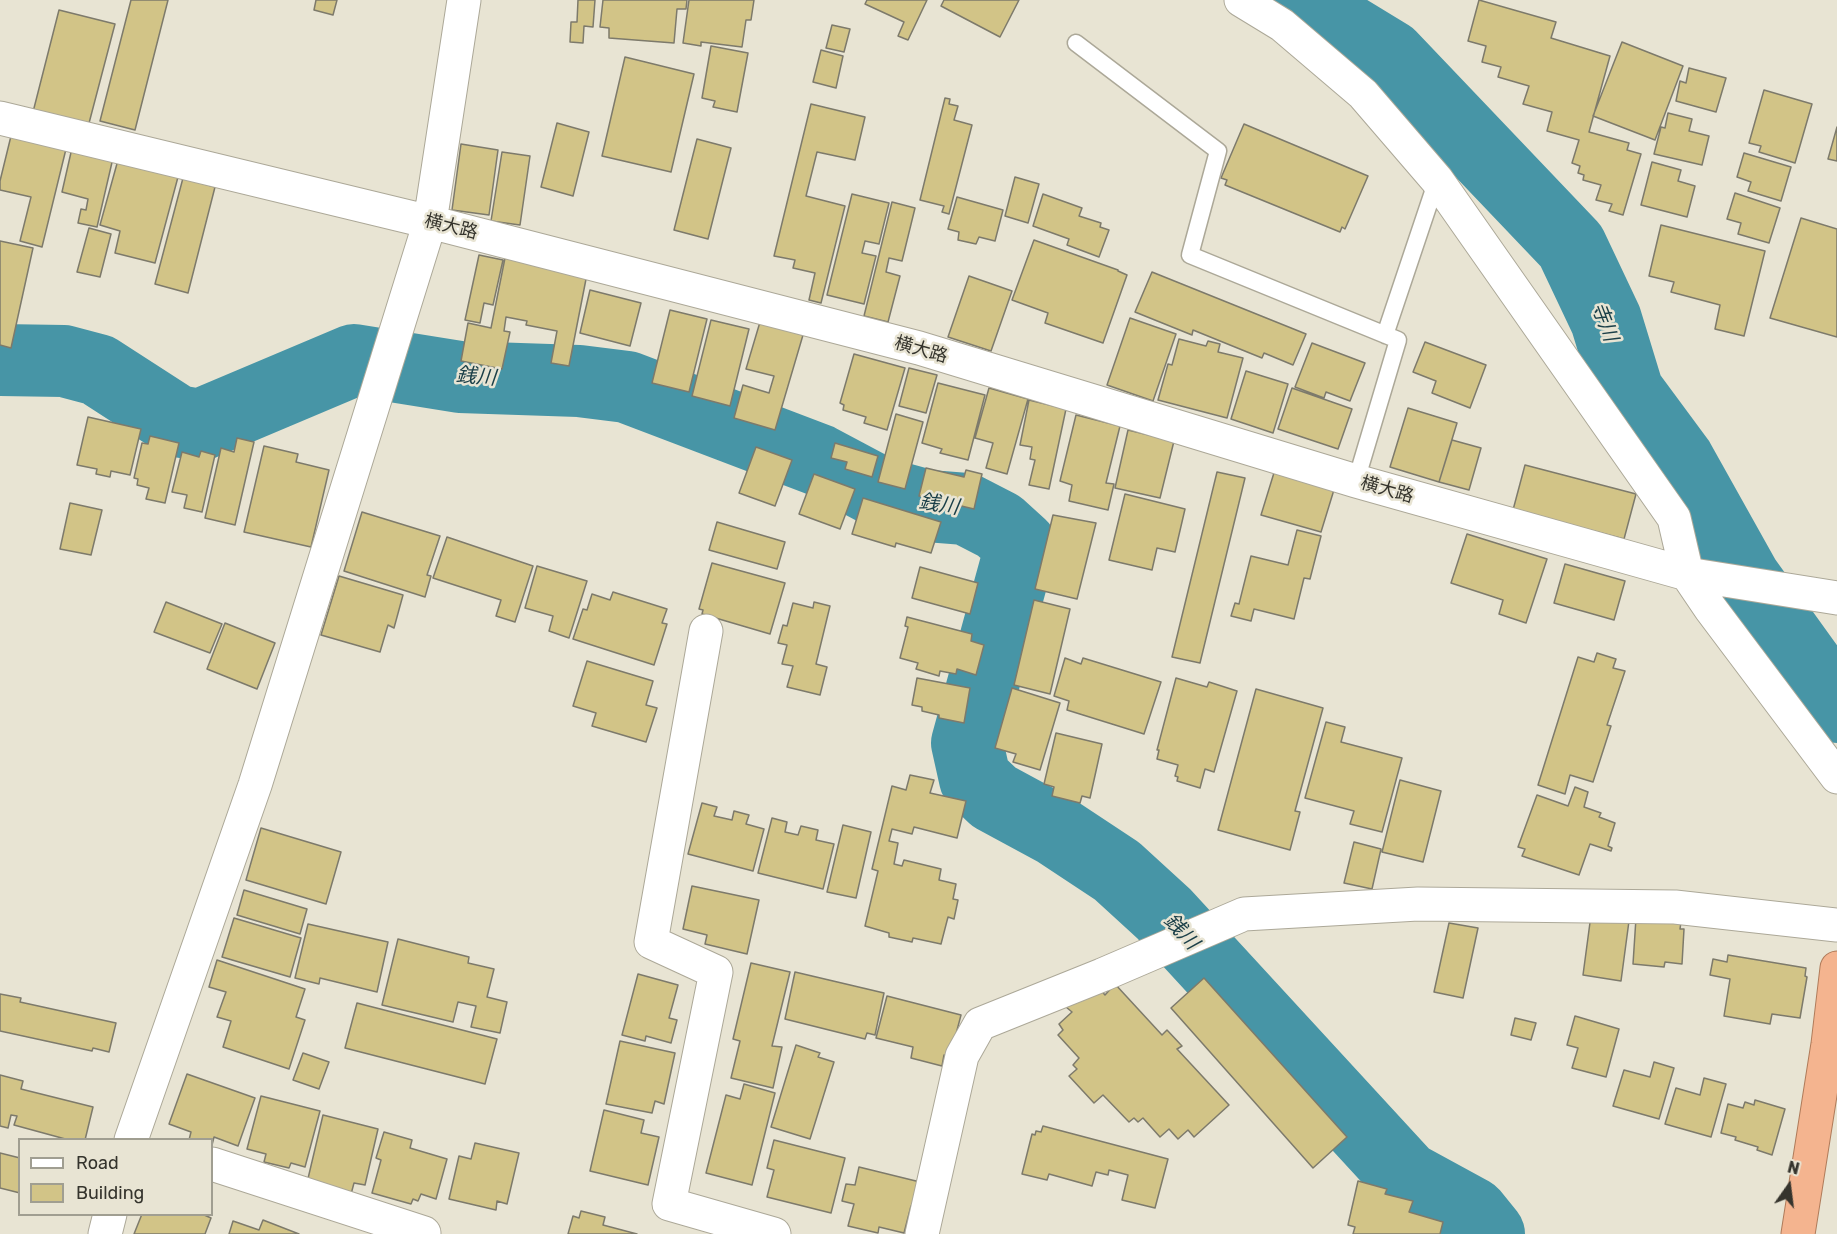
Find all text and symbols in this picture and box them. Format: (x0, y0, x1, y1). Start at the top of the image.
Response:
street label: 横大路 (422, 210, 480, 244)
water label: 寺川 (1586, 299, 1622, 345)
street label: 横大路 (892, 332, 950, 368)
water label: 銭川 (455, 363, 497, 391)
street label: 横大路 (1358, 472, 1416, 508)
water label: 銭川 (917, 490, 961, 520)
water label: 銭川 (1159, 909, 1203, 955)
legend (18, 1138, 213, 1216)
text: Road (76, 1152, 119, 1174)
north arrow (1759, 1156, 1819, 1216)
text: N (1786, 1157, 1801, 1179)
text: Building (76, 1182, 144, 1204)

